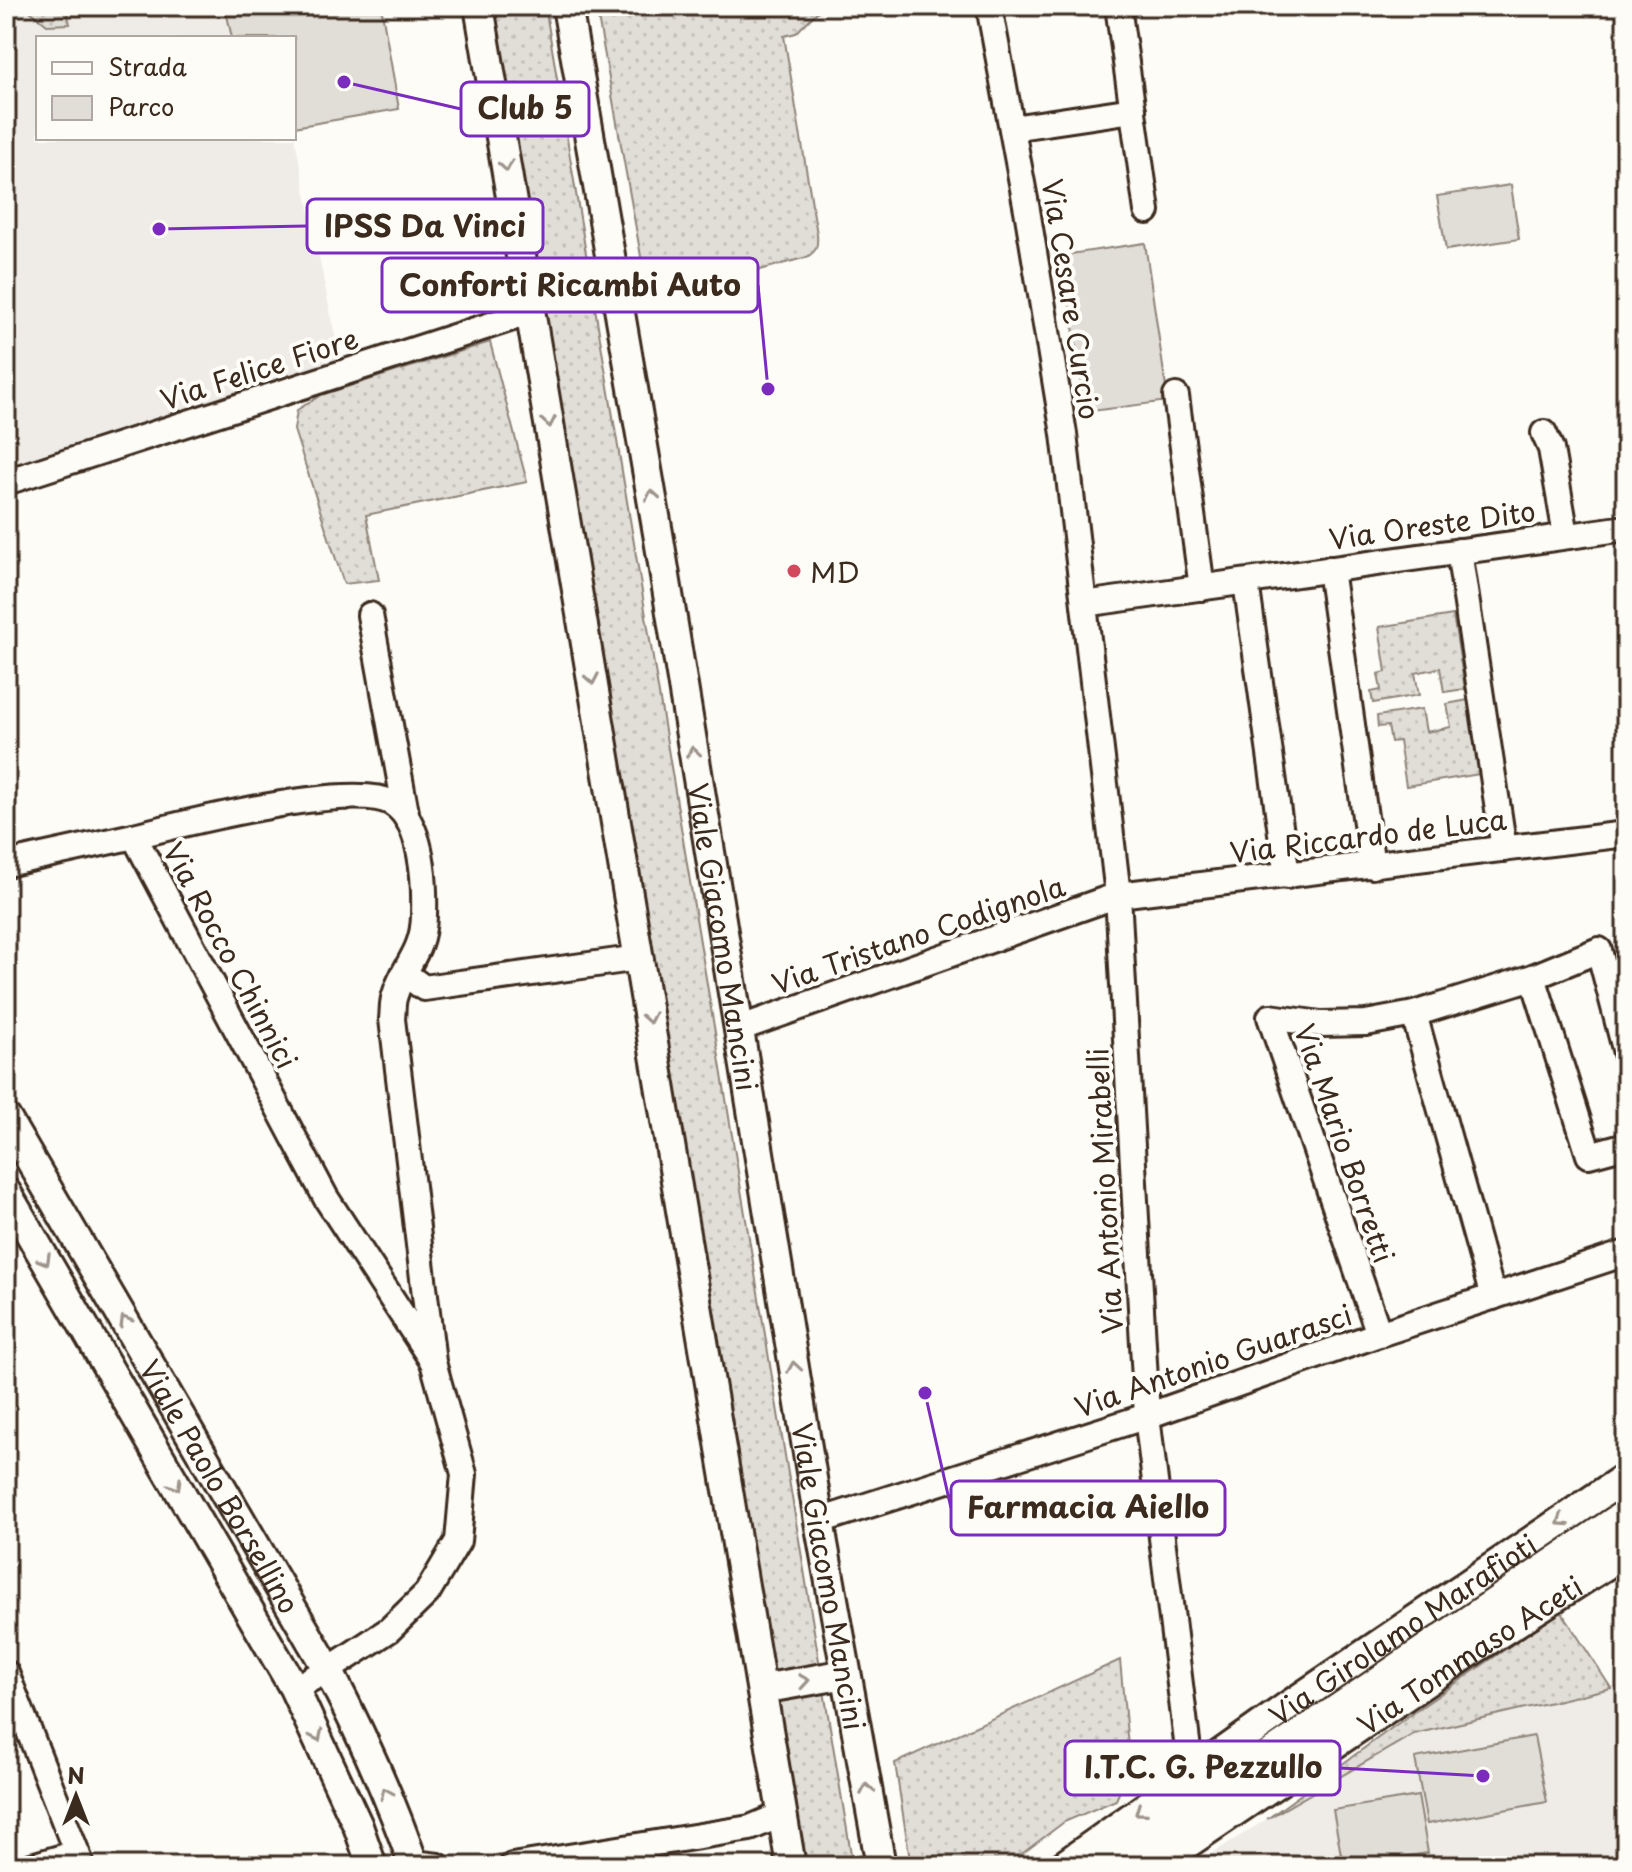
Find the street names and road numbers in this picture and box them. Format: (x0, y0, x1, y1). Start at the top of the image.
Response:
street label: Via Cesare Curcio (1032, 175, 1112, 423)
street label: Via Felice Fiore (154, 316, 364, 420)
street label: Via Oreste Dito (1326, 488, 1538, 560)
street label: Viale Giacomo Mancini (678, 780, 770, 1094)
street label: Via Riccardo de Luca (1227, 797, 1509, 873)
street label: Via Rocco Chinnici (153, 834, 309, 1076)
street label: Via Tristano Codignola (766, 863, 1071, 1004)
street label: Via Mario Borretti (1284, 1018, 1406, 1268)
street label: Via Antonio Mirabelli (1075, 1047, 1133, 1335)
street label: Via Antonio Guarasci (1069, 1292, 1357, 1428)
street label: Viale Paolo Borsellino (130, 1351, 312, 1621)
street label: Viale Giacomo Mancini (782, 1419, 878, 1733)
street label: Via Girolamo Marafioti (1259, 1522, 1545, 1735)
street label: Via Tommaso Aceti (1348, 1564, 1591, 1744)

